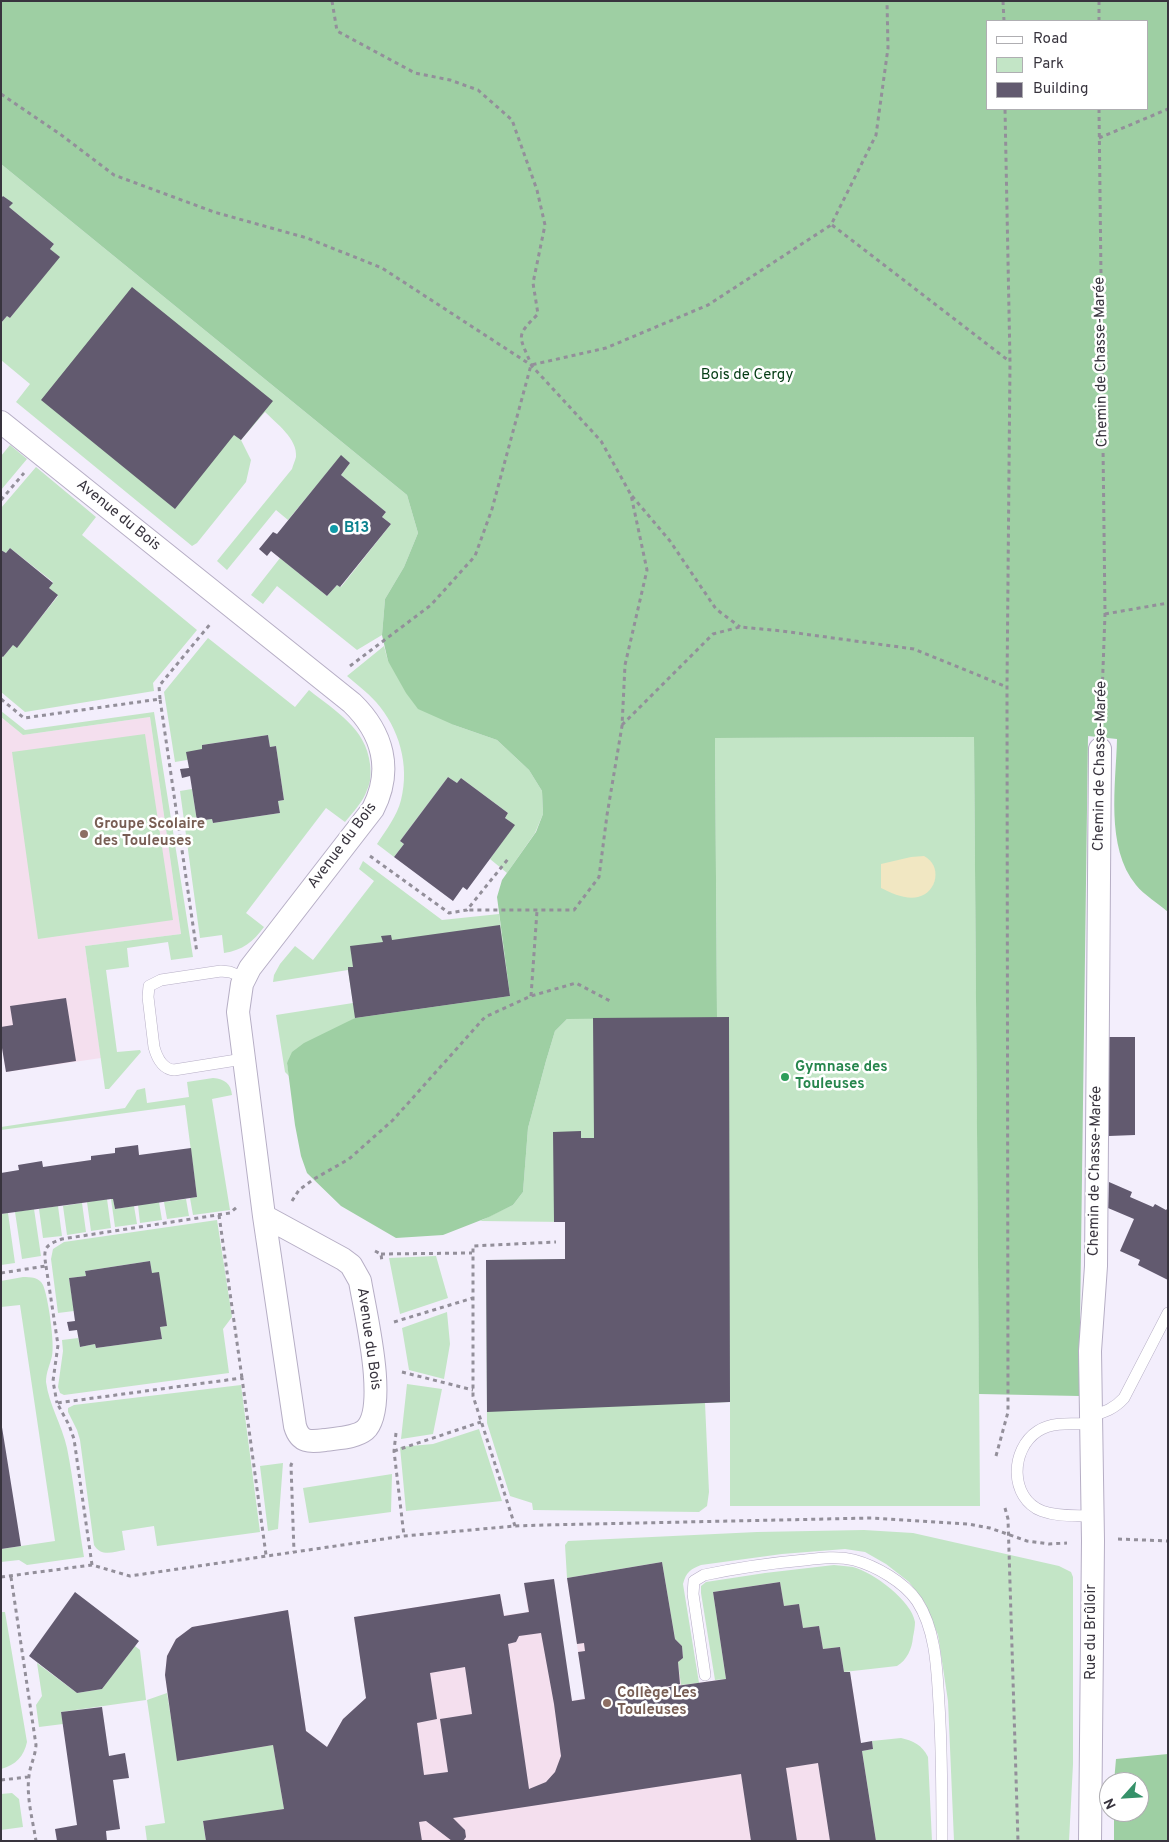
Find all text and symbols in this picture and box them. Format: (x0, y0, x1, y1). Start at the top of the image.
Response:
legend (986, 20, 1149, 110)
text: Road (1033, 30, 1068, 49)
text: Park (1033, 55, 1064, 74)
text: Building (1033, 80, 1088, 99)
street label: Chemin de Chasse-Marée (1092, 277, 1112, 447)
park label: Bois de Cergy (701, 367, 793, 385)
street label: Avenue du Bois (72, 477, 164, 555)
place label: B13 (344, 520, 369, 538)
marker: B13 (328, 523, 340, 535)
street label: Chemin de Chasse-Marée (1091, 681, 1111, 851)
street label: Avenue du Bois (305, 799, 381, 893)
place label: Groupe Scolaire des Touleuses (94, 816, 205, 851)
marker: Groupe Scolaire des Touleuses (78, 828, 90, 840)
place label: Gymnase des Touleuses (795, 1059, 888, 1094)
marker: Gymnase des Touleuses (779, 1071, 791, 1083)
street label: Chemin de Chasse-Marée (1086, 1086, 1106, 1256)
street label: Avenue du Bois (352, 1287, 384, 1391)
street label: Rue du Brûloir (1083, 1584, 1101, 1680)
place label: Collège Les Touleuses (617, 1685, 697, 1720)
marker: Collège Les Touleuses (601, 1697, 613, 1709)
north arrow (1099, 1772, 1149, 1822)
text: N (1101, 1795, 1121, 1812)

